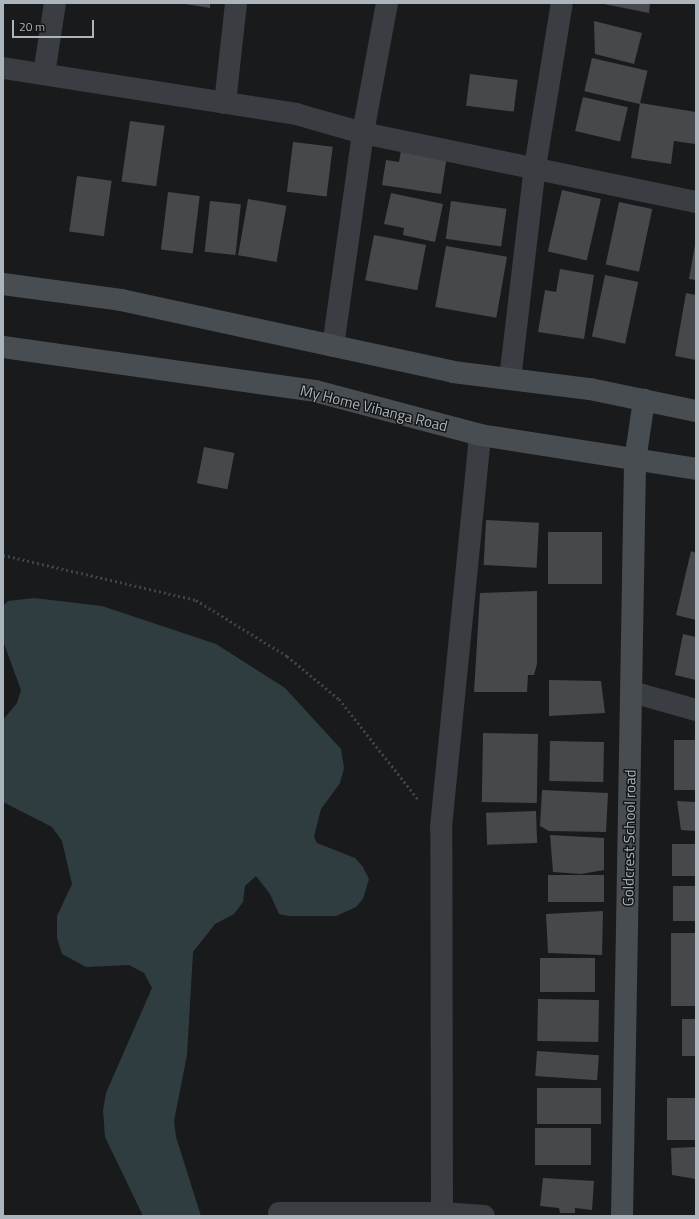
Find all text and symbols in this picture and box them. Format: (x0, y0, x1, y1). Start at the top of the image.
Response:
scale bar (14, 12, 96, 38)
text: 20 m (19, 17, 45, 36)
street label: My Home Vihanga Road (298, 381, 450, 435)
street label: Goldcrest School road (619, 769, 639, 907)

